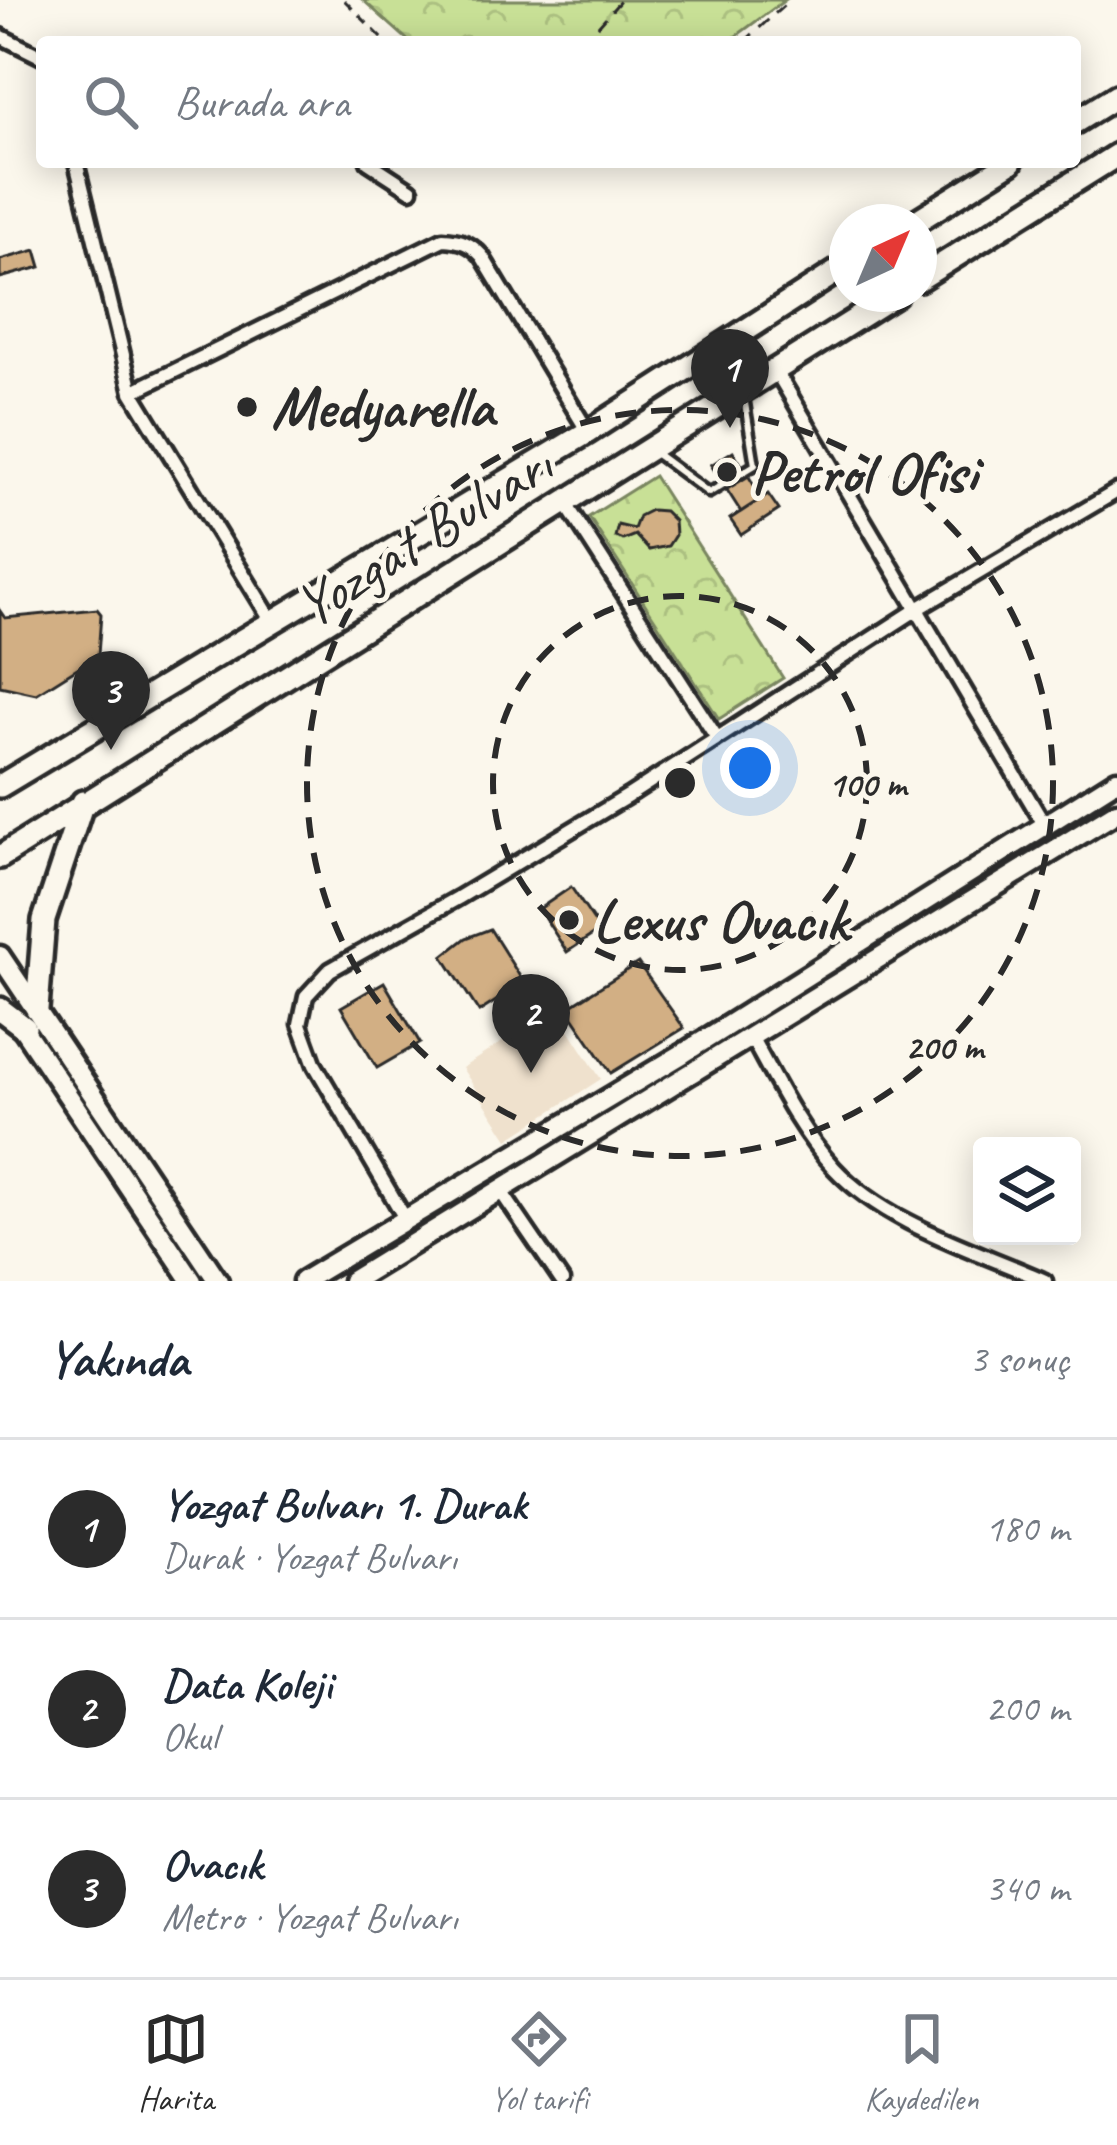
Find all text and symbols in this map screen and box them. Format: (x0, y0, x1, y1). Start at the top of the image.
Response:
search box (36, 36, 1081, 168)
icon: search (78, 69, 144, 135)
text: Burada ara (174, 74, 349, 131)
north arrow (829, 204, 937, 312)
pin: 1 (691, 329, 769, 428)
place label: Medyarella (271, 369, 498, 445)
marker: Medyarella (234, 394, 260, 420)
street label: Yozgat Bulvarı (280, 425, 568, 644)
place label: Petrol Ofisi (751, 434, 984, 510)
marker: Petrol Ofisi (714, 459, 740, 485)
pin: 3 (72, 651, 150, 750)
your location (720, 738, 780, 798)
text: 100 m (828, 761, 909, 807)
centre of rings (659, 762, 701, 804)
place label: Lexus Ovacık (593, 882, 853, 958)
marker: Lexus Ovacık (556, 907, 582, 933)
pin: 2 (492, 974, 570, 1073)
text: 200 m (905, 1024, 986, 1070)
map controls (973, 1137, 1081, 1245)
button: layers (973, 1137, 1081, 1245)
text: Yakında (48, 1327, 188, 1391)
text: 3 sonuç (969, 1335, 1069, 1384)
text: Yozgat Bulvarı 1. Durak (162, 1476, 526, 1533)
text: 1 (78, 1504, 96, 1553)
text: 180 m (985, 1504, 1069, 1553)
text: Durak · Yozgat Bulvarı (162, 1533, 457, 1582)
text: Data Koleji (162, 1656, 332, 1713)
text: 2 (78, 1684, 96, 1733)
text: 200 m (985, 1684, 1069, 1733)
text: Okul (162, 1713, 217, 1762)
text: Ovacık (162, 1836, 262, 1893)
text: 3 (78, 1864, 96, 1913)
text: 340 m (985, 1864, 1069, 1913)
text: Metro · Yozgat Bulvarı (162, 1893, 457, 1942)
tab: Harita (138, 2006, 214, 2120)
tab: Yol tarifi (491, 2006, 588, 2120)
tab: Kaydedilen (864, 2006, 979, 2120)

